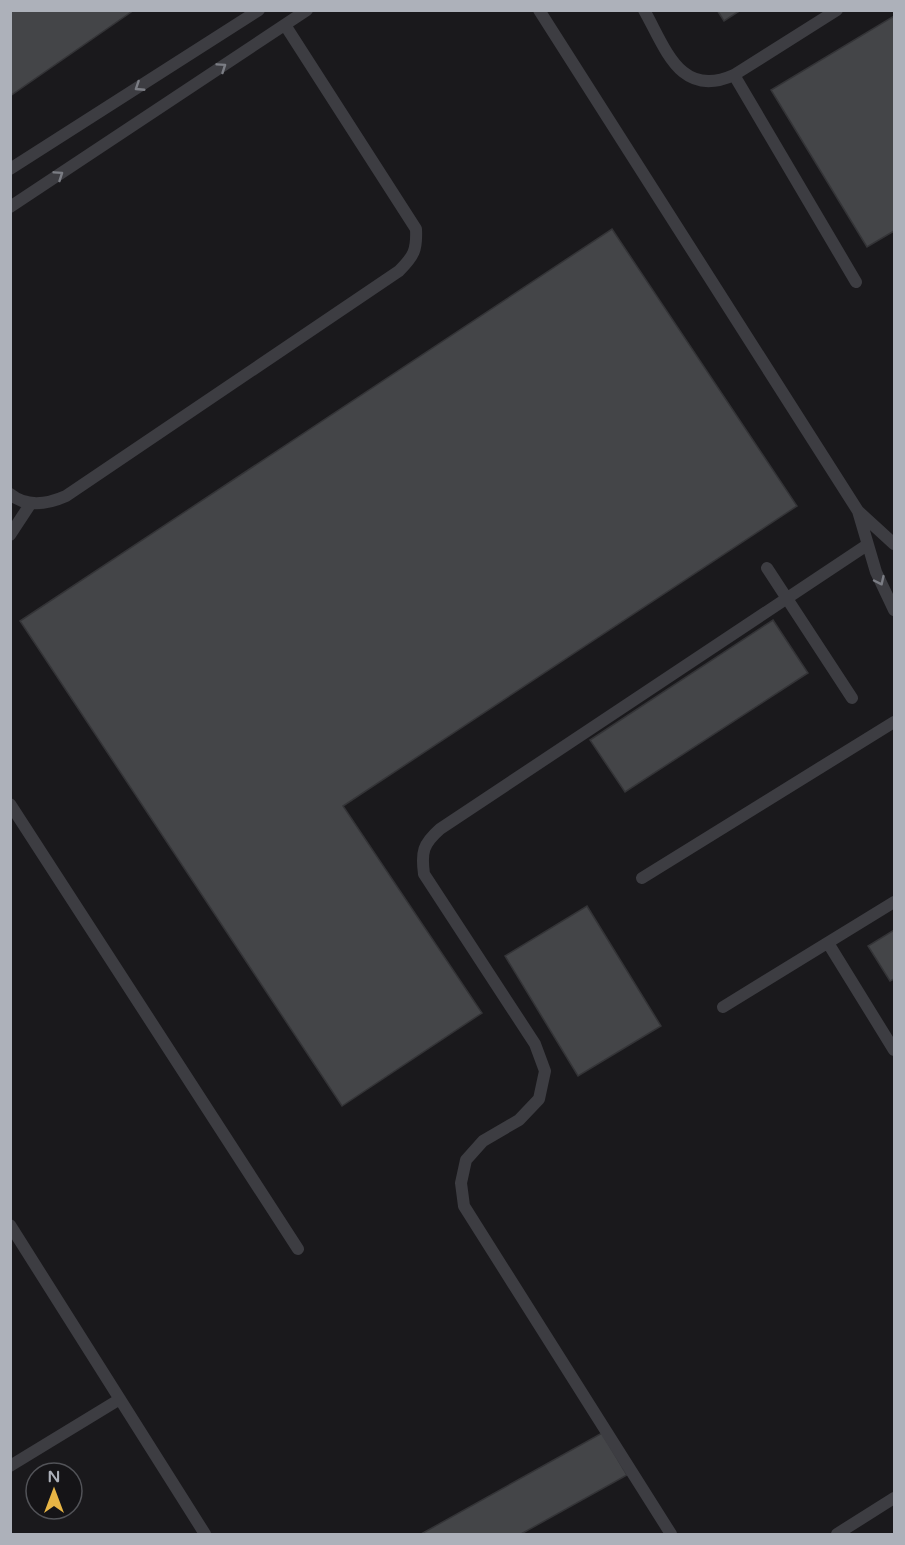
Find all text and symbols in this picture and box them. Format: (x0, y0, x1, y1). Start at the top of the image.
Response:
one-way arrow (215, 63, 226, 74)
one-way arrow (134, 80, 145, 91)
one-way arrow (53, 171, 64, 182)
one-way arrow (873, 575, 885, 586)
north arrow (24, 1461, 84, 1521)
text: N (48, 1467, 60, 1487)

